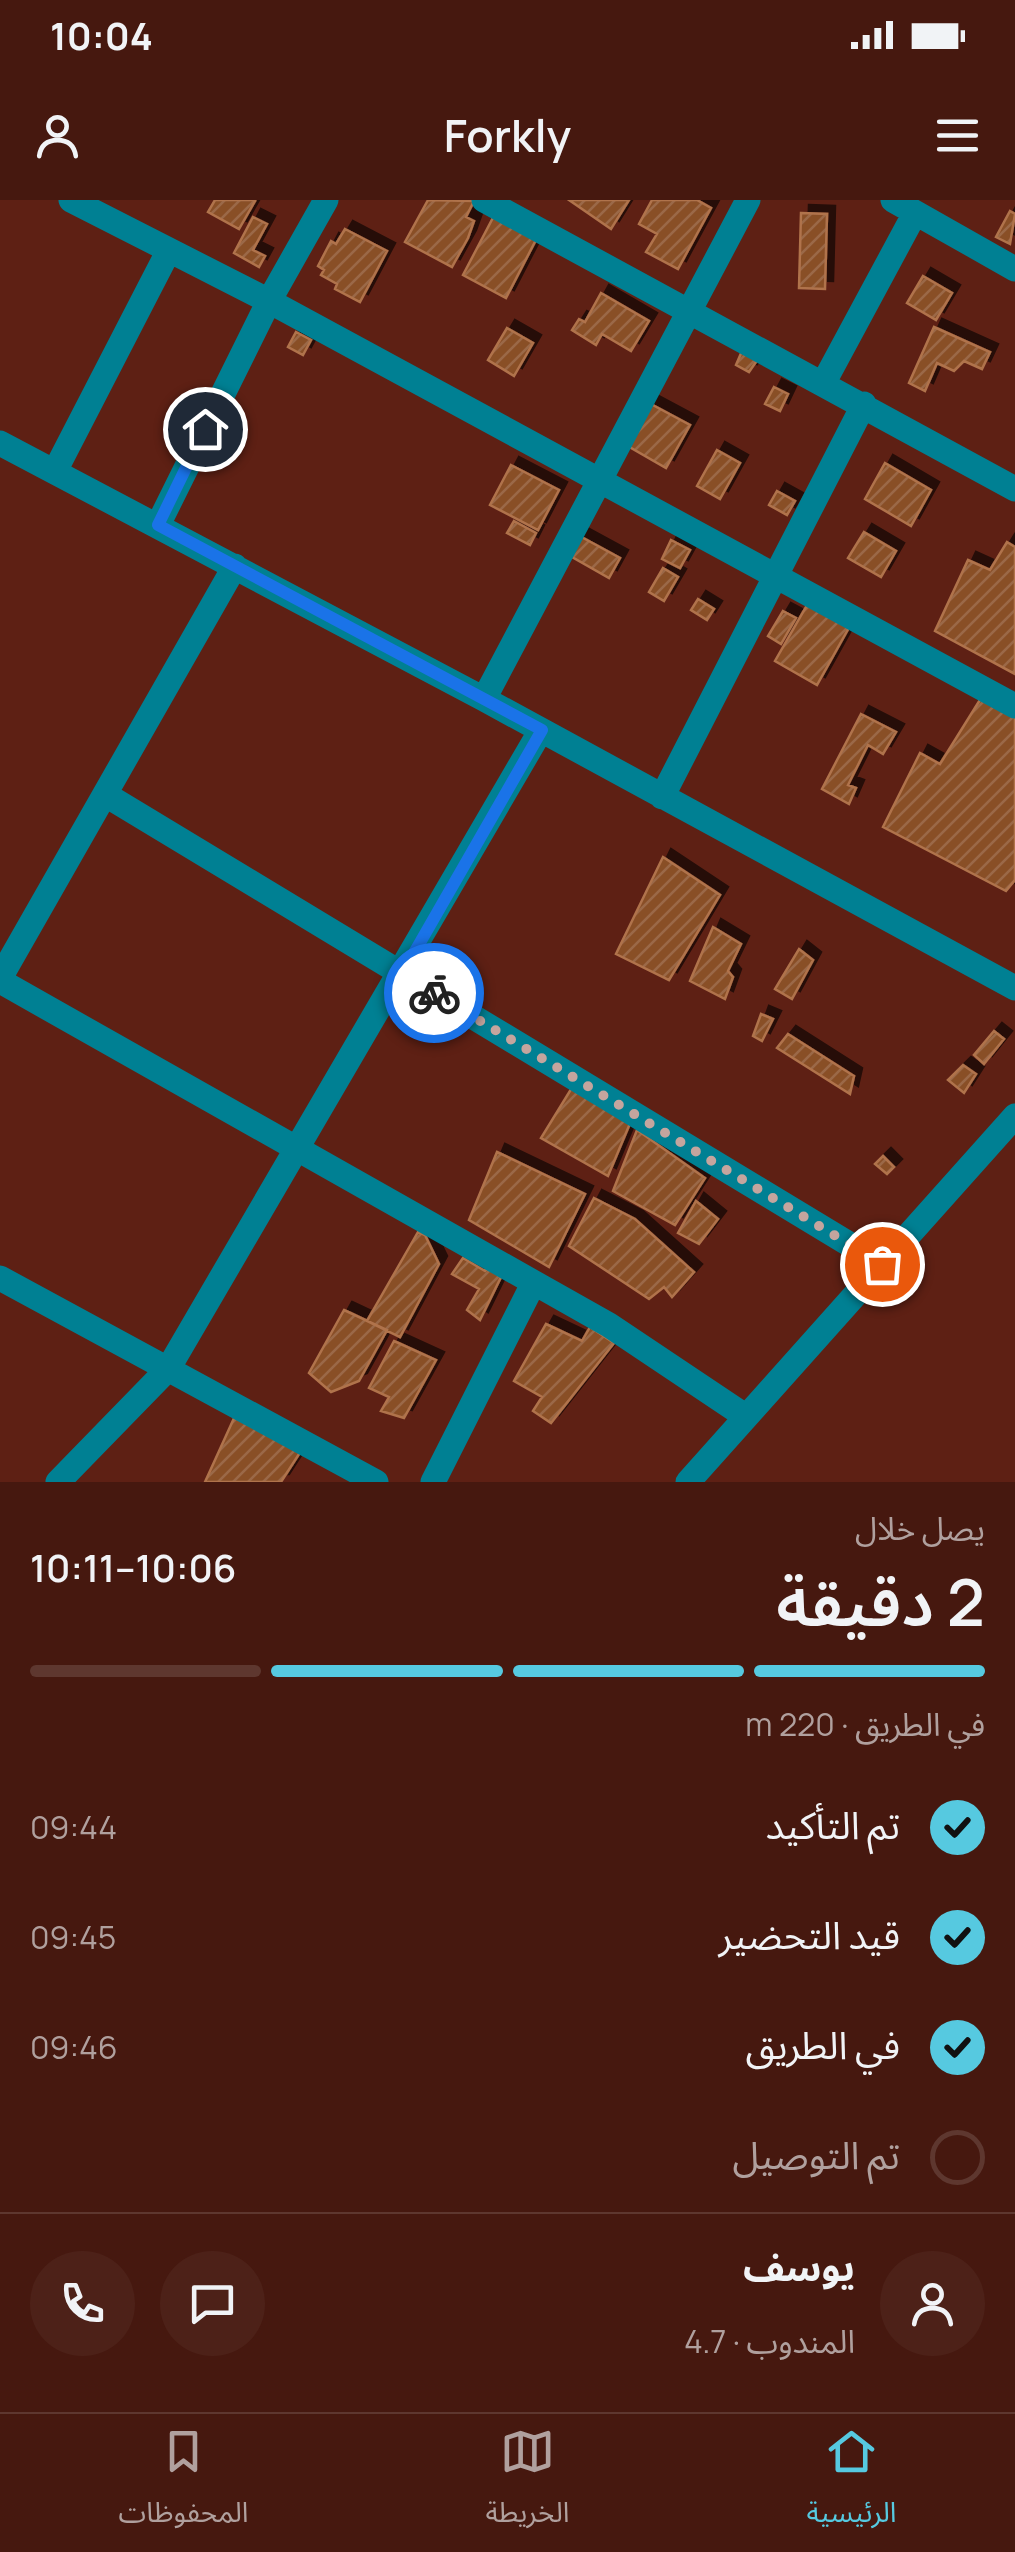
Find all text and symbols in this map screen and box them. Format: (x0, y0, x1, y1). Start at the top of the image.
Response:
text: 10:04 (50, 9, 153, 61)
text: Forkly (444, 104, 571, 166)
icon: person (30, 108, 85, 163)
icon: menu (930, 108, 985, 163)
pin (163, 387, 248, 472)
icon: home (178, 402, 233, 457)
courier (384, 943, 484, 1043)
icon: bike (407, 966, 462, 1021)
pin (840, 1222, 925, 1307)
icon: bag (855, 1237, 910, 1292)
text: يصل خلال (855, 1506, 985, 1550)
text: 10:06–10:11 (30, 1541, 236, 1593)
text: 2 دقيقة (776, 1557, 985, 1646)
text: في الطريق · 220 m (745, 1702, 985, 1746)
text: تم التأكيد (766, 1798, 900, 1850)
icon: check (930, 1800, 985, 1855)
text: 09:44 (30, 1805, 117, 1849)
text: قيد التحضير (718, 1908, 900, 1960)
icon: check (930, 1910, 985, 1965)
text: 09:45 (30, 1915, 116, 1959)
text: في الطريق (746, 2018, 900, 2070)
icon: check (930, 2020, 985, 2075)
text: 09:46 (30, 2025, 118, 2069)
text: تم التوصيل (732, 2128, 900, 2180)
text: يوسف (743, 2240, 855, 2292)
button: phone (30, 2251, 135, 2356)
button: chat (160, 2251, 265, 2356)
button: person (880, 2251, 985, 2356)
text: المندوب · 4.7 (684, 2319, 855, 2363)
tab: المحفوظات (119, 2424, 249, 2543)
tab: الخريطة (486, 2424, 569, 2543)
tab: الرئيسية (806, 2424, 896, 2543)

